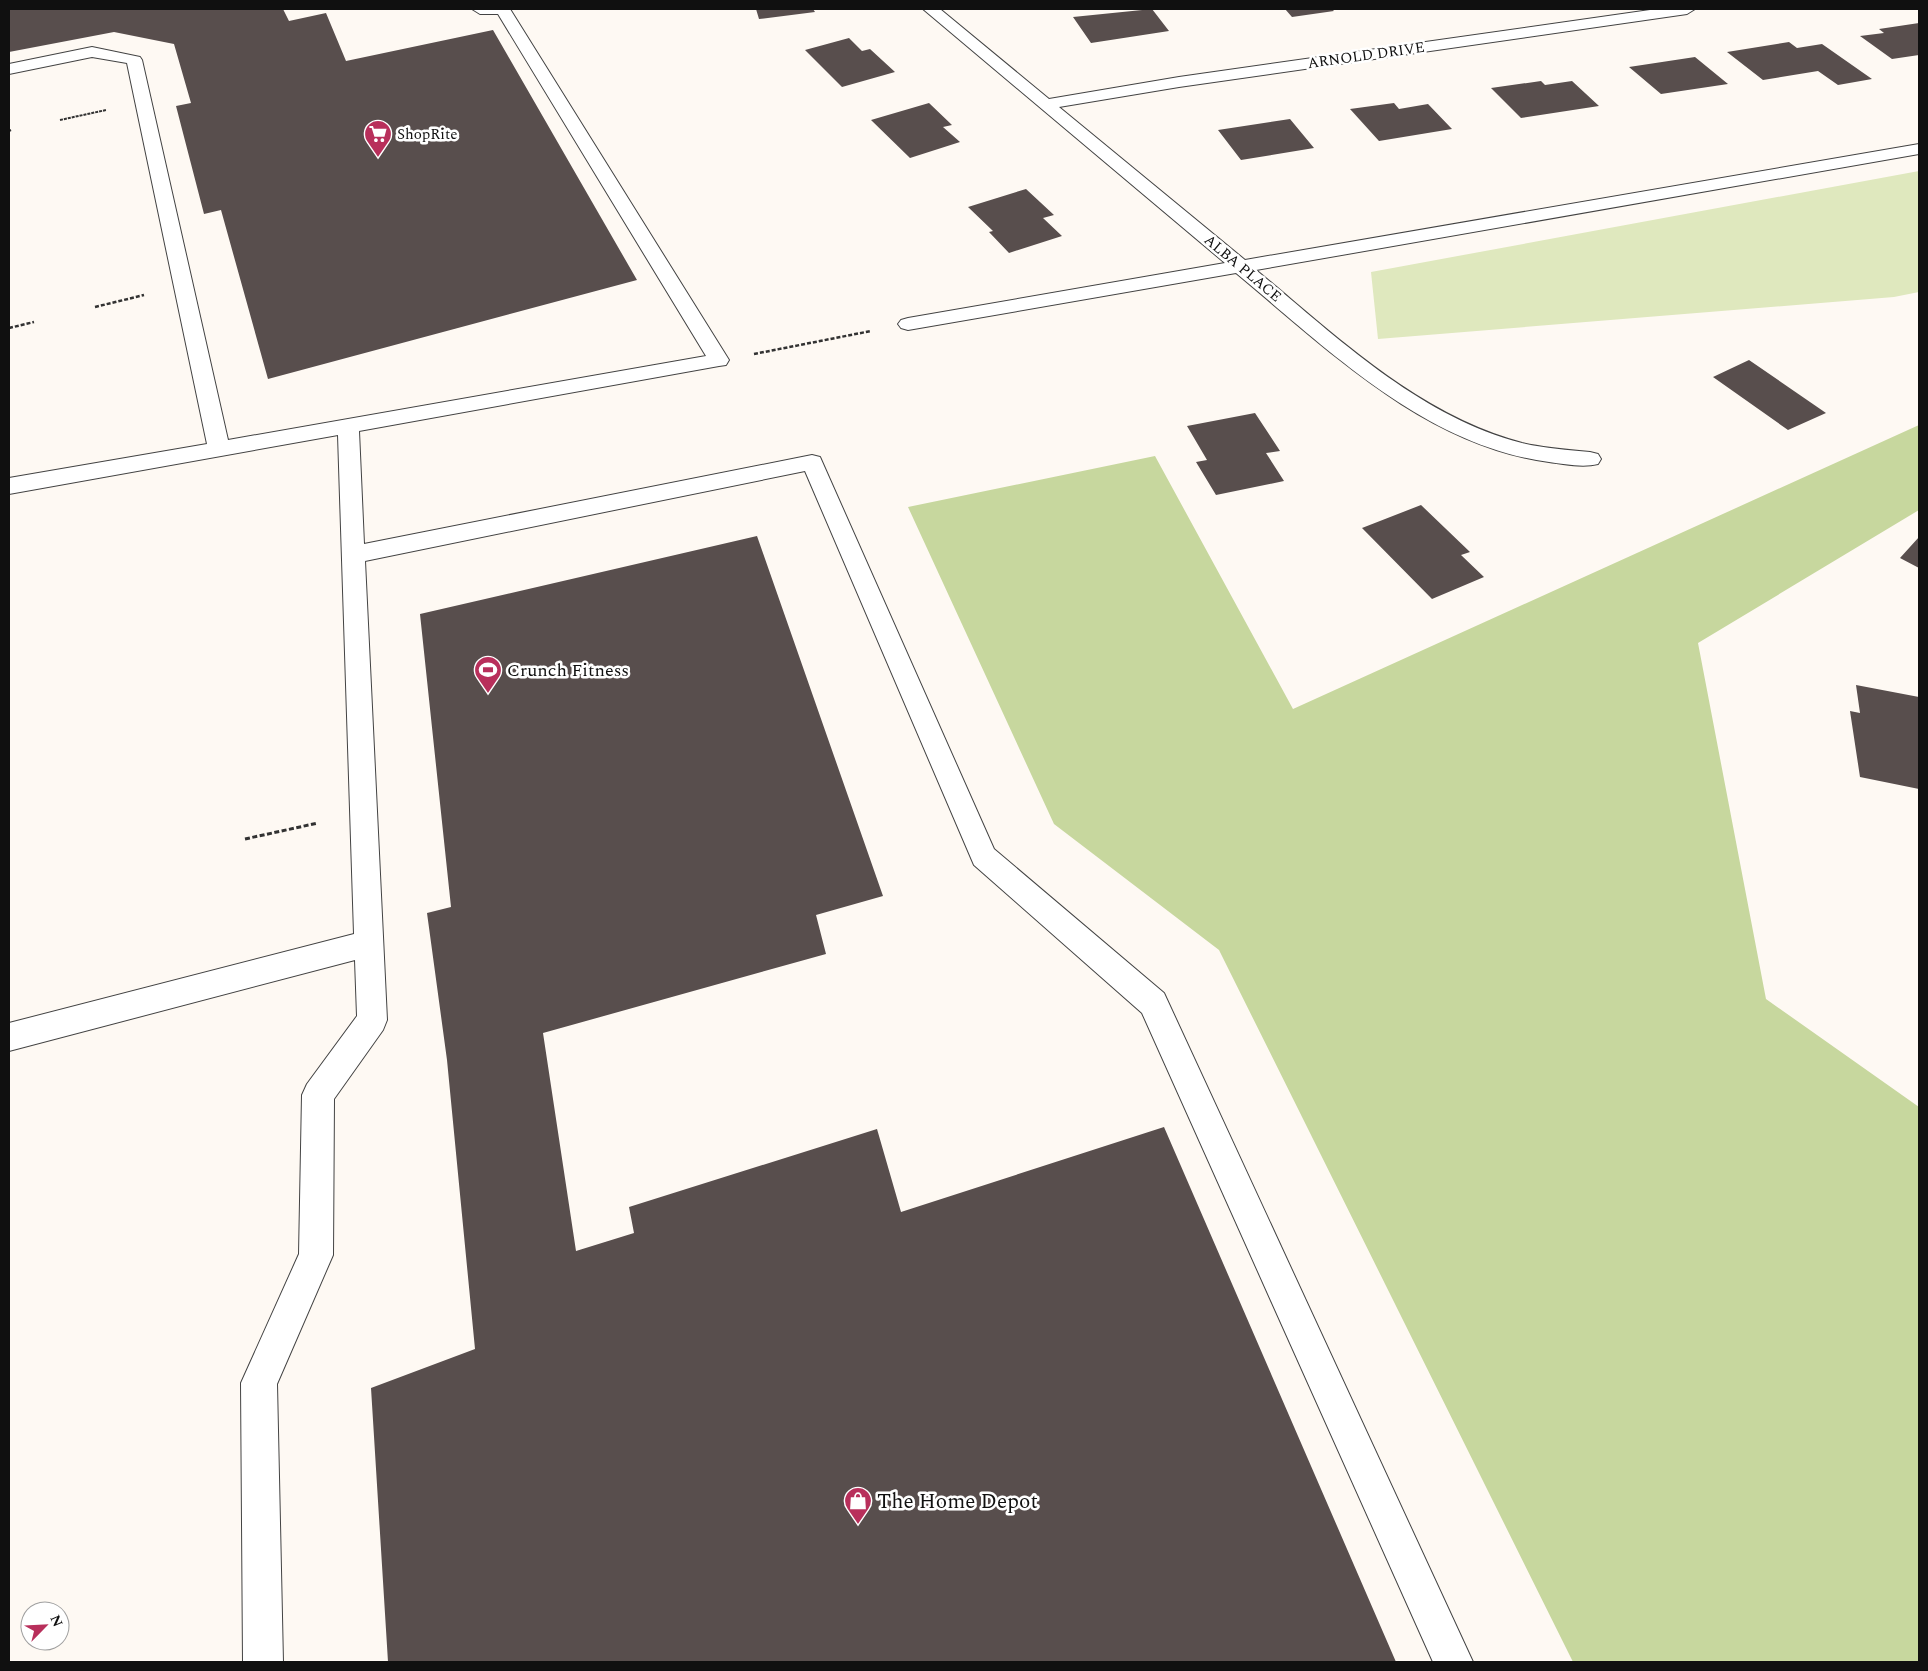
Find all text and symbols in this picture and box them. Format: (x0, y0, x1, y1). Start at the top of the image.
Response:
street label: ARNOLD DRIVE (1306, 36, 1426, 75)
supermarket icon: ShopRite (363, 119, 393, 158)
place label: ShopRite (397, 123, 457, 146)
street label: ALBA PLACE (1199, 229, 1287, 308)
sports icon: Crunch Fitness (473, 655, 503, 694)
place label: Crunch Fitness (507, 657, 629, 684)
shop icon: The Home Depot (843, 1486, 873, 1525)
place label: The Home Depot (877, 1486, 1038, 1518)
north arrow (20, 1601, 70, 1651)
text: N (45, 1611, 68, 1630)

